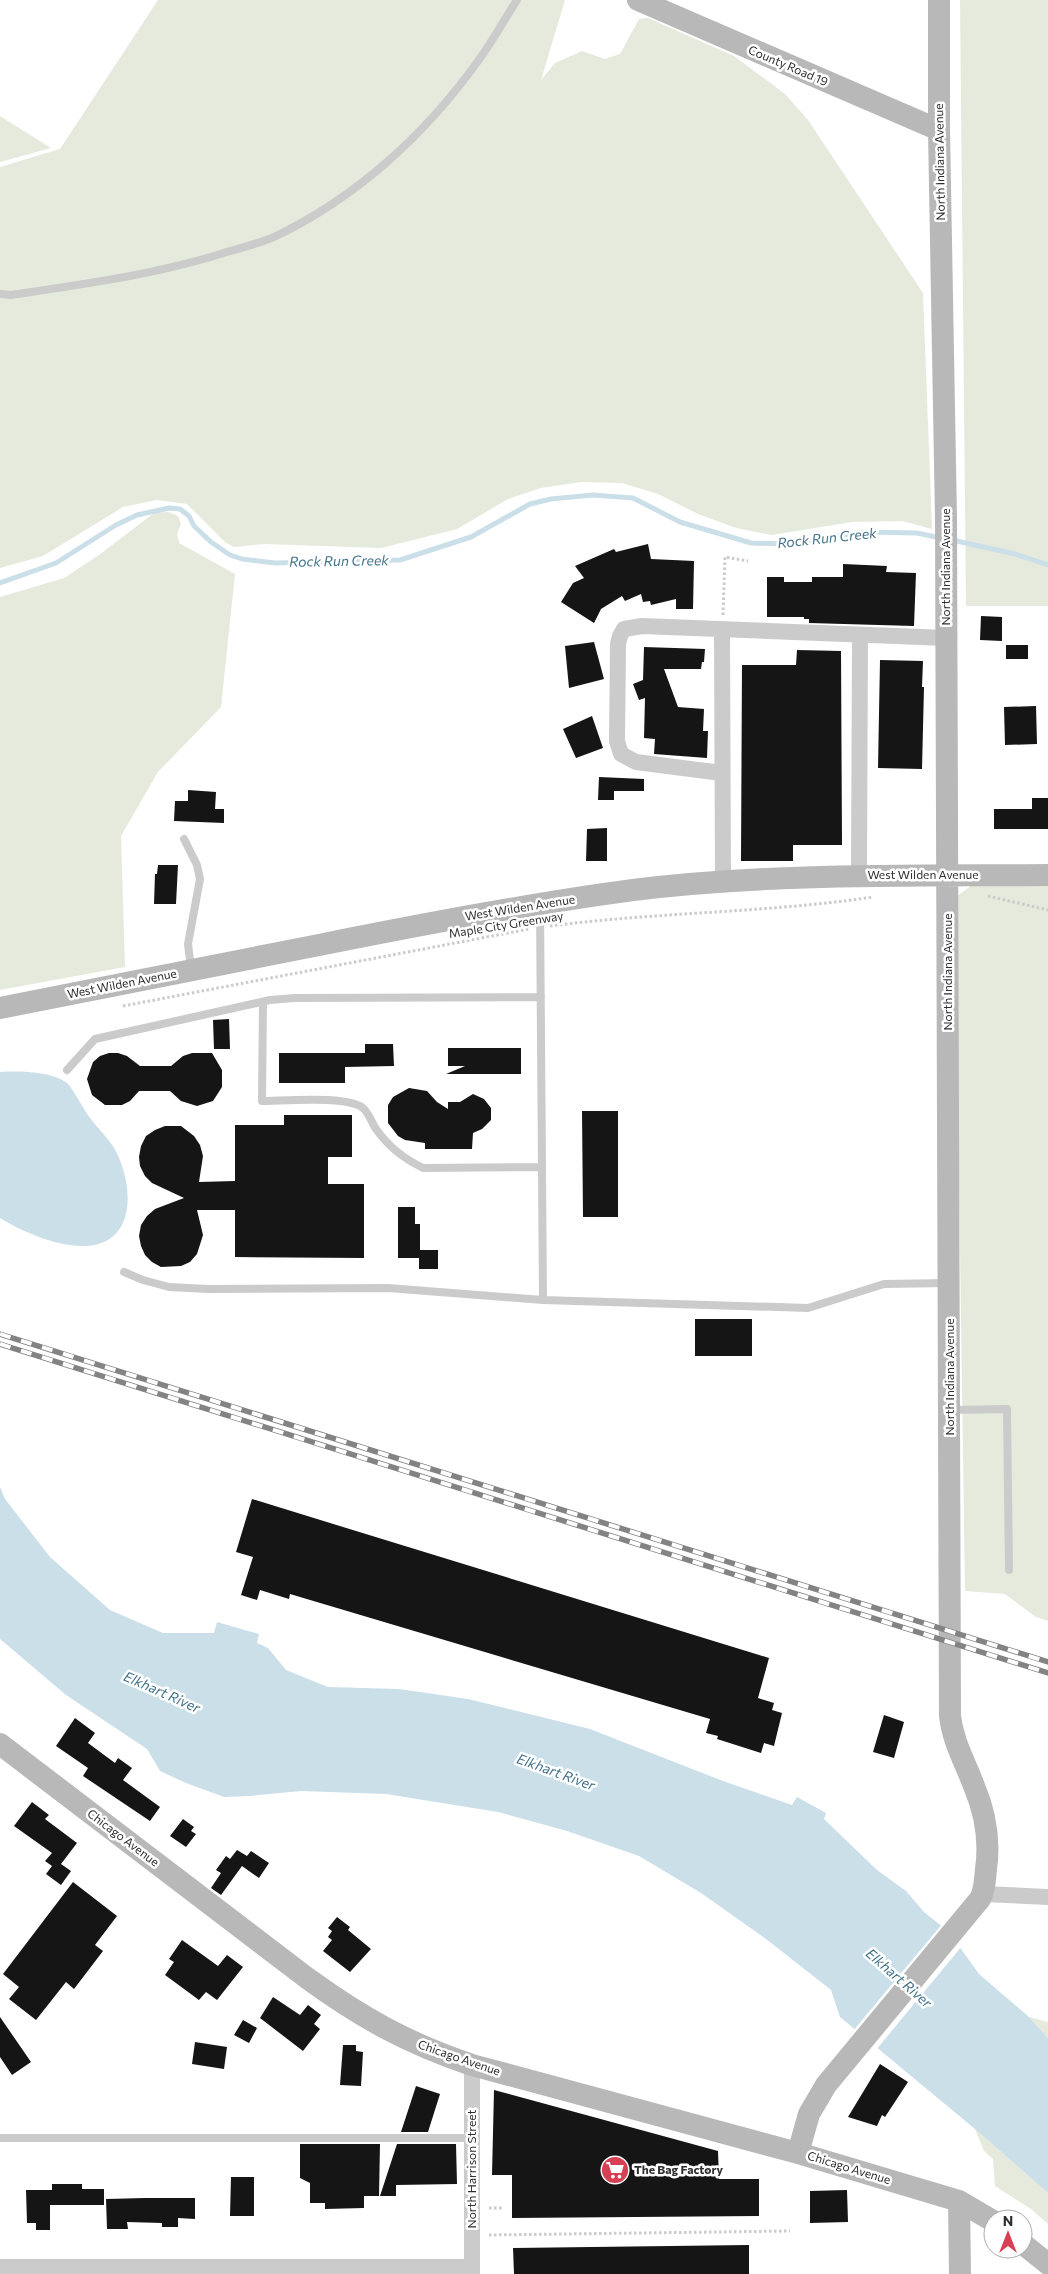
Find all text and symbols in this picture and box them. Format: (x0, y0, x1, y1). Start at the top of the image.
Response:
street label: County Road 19 (746, 42, 830, 88)
street label: North Indiana Avenue (931, 103, 947, 221)
street label: North Indiana Avenue (938, 508, 952, 626)
water label: Rock Run Creek (777, 524, 878, 551)
water label: Rock Run Creek (289, 551, 389, 570)
street label: West Wilden Avenue (867, 867, 979, 881)
street label: West Wilden Avenue (464, 891, 576, 923)
street label: Maple City Greenway (448, 908, 564, 940)
street label: North Indiana Avenue (940, 913, 954, 1031)
street label: West Wilden Avenue (66, 966, 178, 1000)
street label: North Indiana Avenue (942, 1318, 956, 1436)
water label: Elkhart River (121, 1667, 203, 1716)
water label: Elkhart River (515, 1750, 598, 1794)
street label: Chicago Avenue (85, 1806, 162, 1869)
water label: Elkhart River (863, 1944, 936, 2011)
street label: Chicago Avenue (416, 2036, 502, 2078)
street label: North Harrison Street (464, 2110, 478, 2228)
street label: Chicago Avenue (806, 2148, 893, 2186)
supermarket icon: The Bag Factory (600, 2155, 630, 2185)
place label: The Bag Factory (634, 2162, 723, 2176)
north arrow (983, 2209, 1033, 2259)
text: N (1003, 2212, 1013, 2229)

